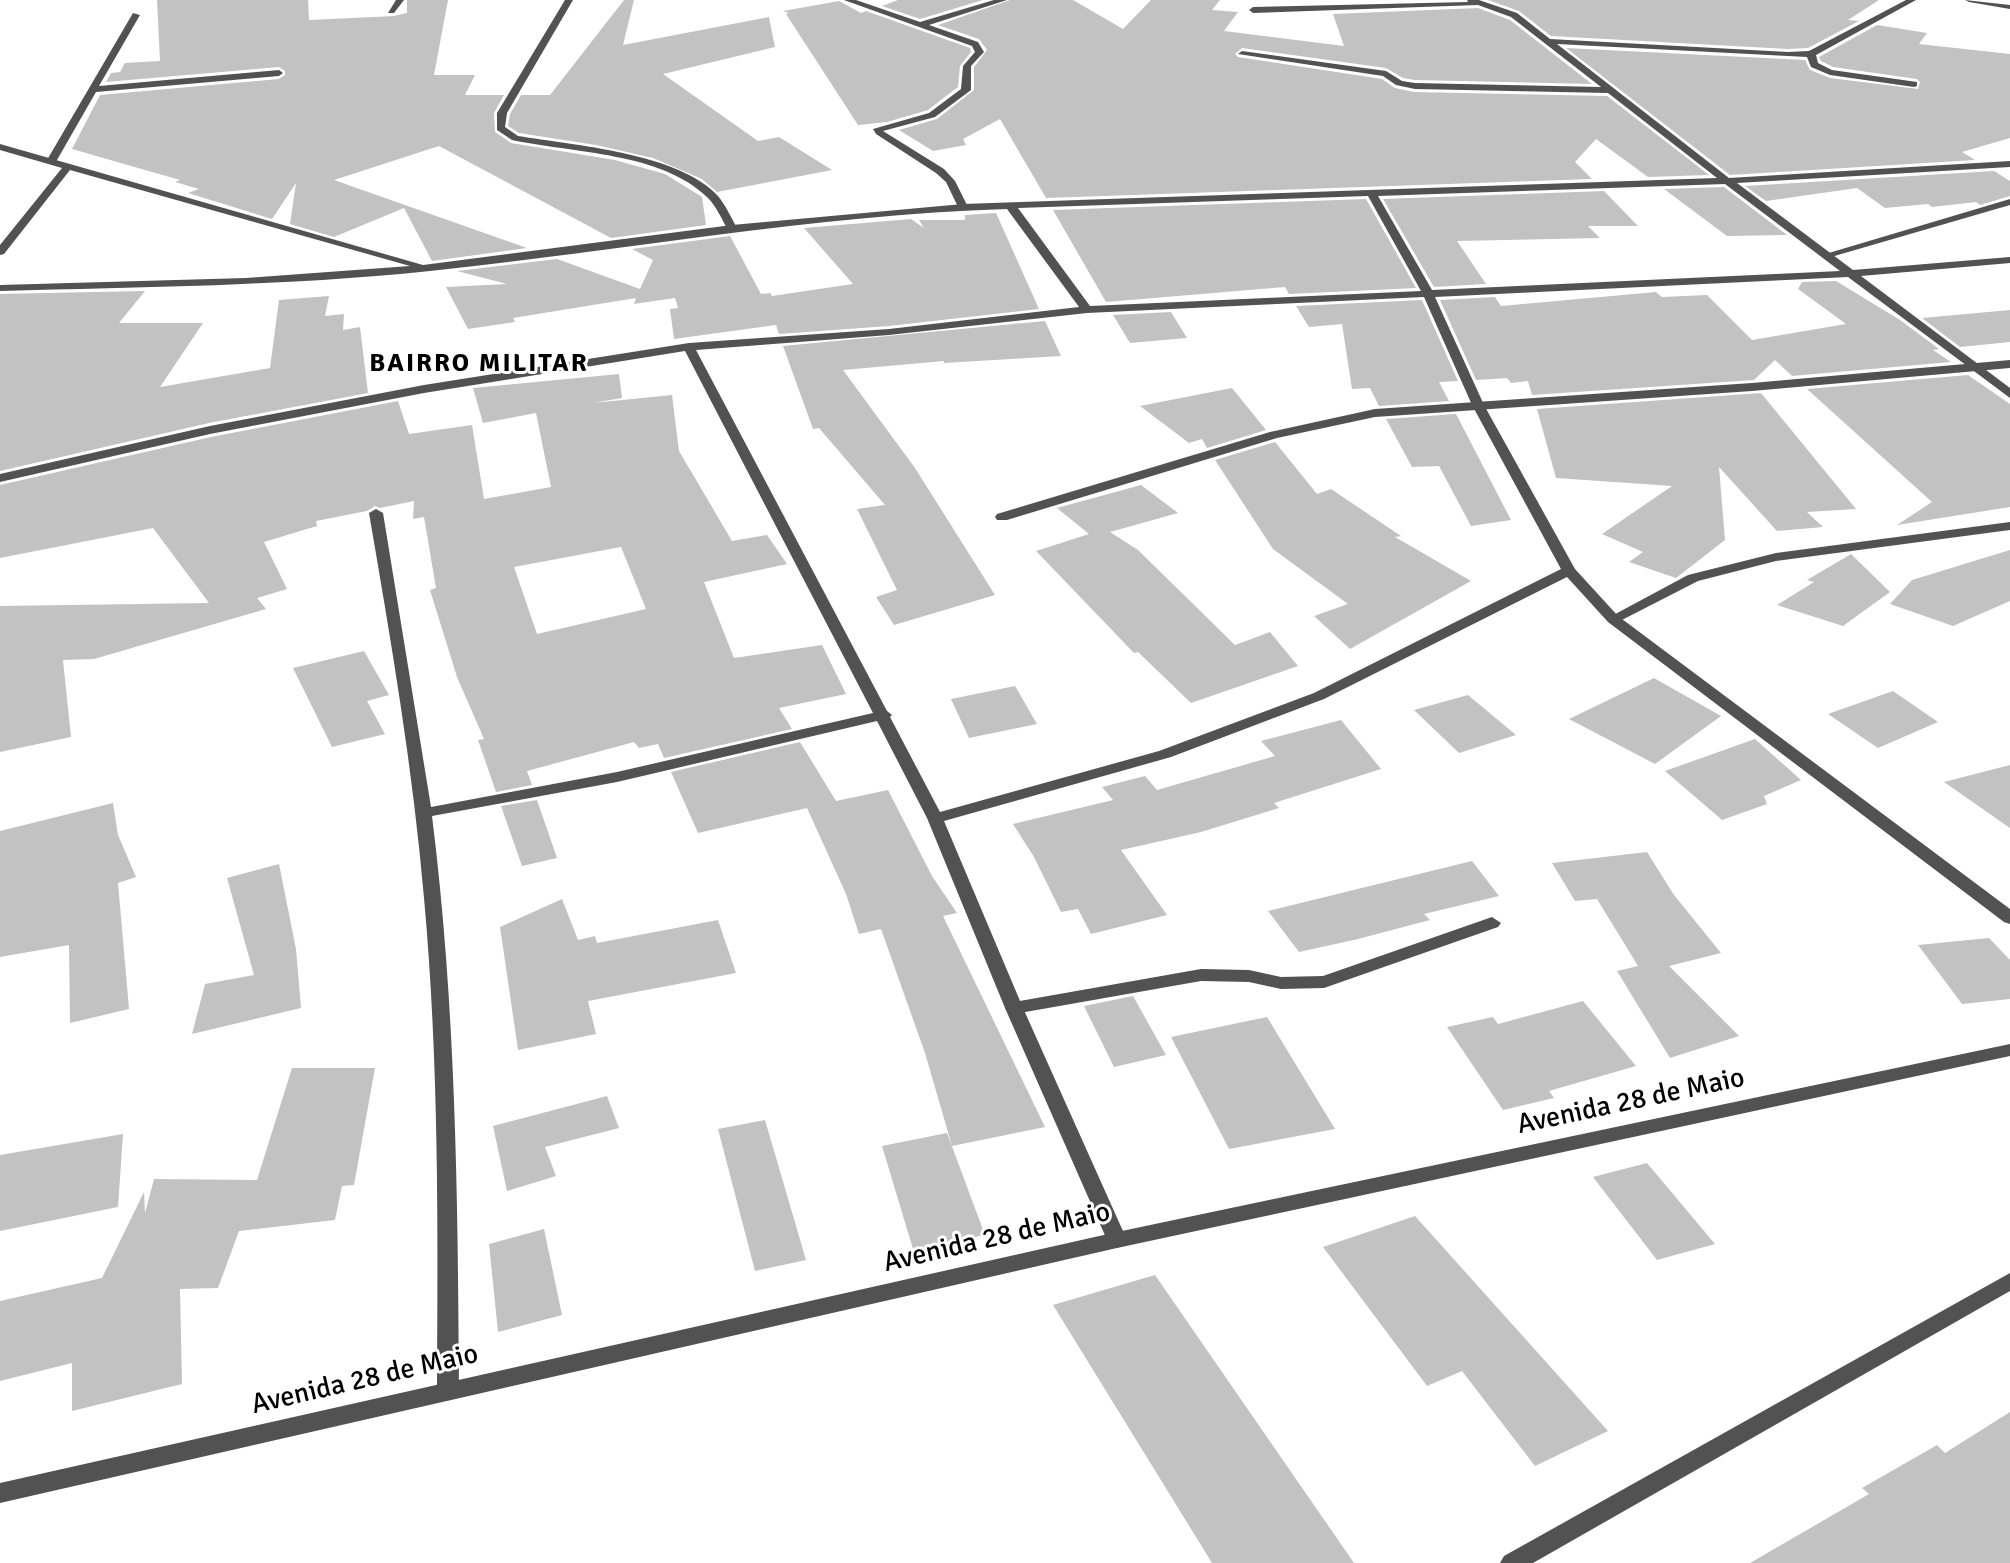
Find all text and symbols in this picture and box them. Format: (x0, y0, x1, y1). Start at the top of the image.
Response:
district label: BAIRRO MILITAR (369, 348, 589, 380)
street label: Avenida 28 de Maio (1514, 1061, 1748, 1143)
street label: Avenida 28 de Maio (880, 1196, 1114, 1280)
street label: Avenida 28 de Maio (248, 1338, 482, 1422)

